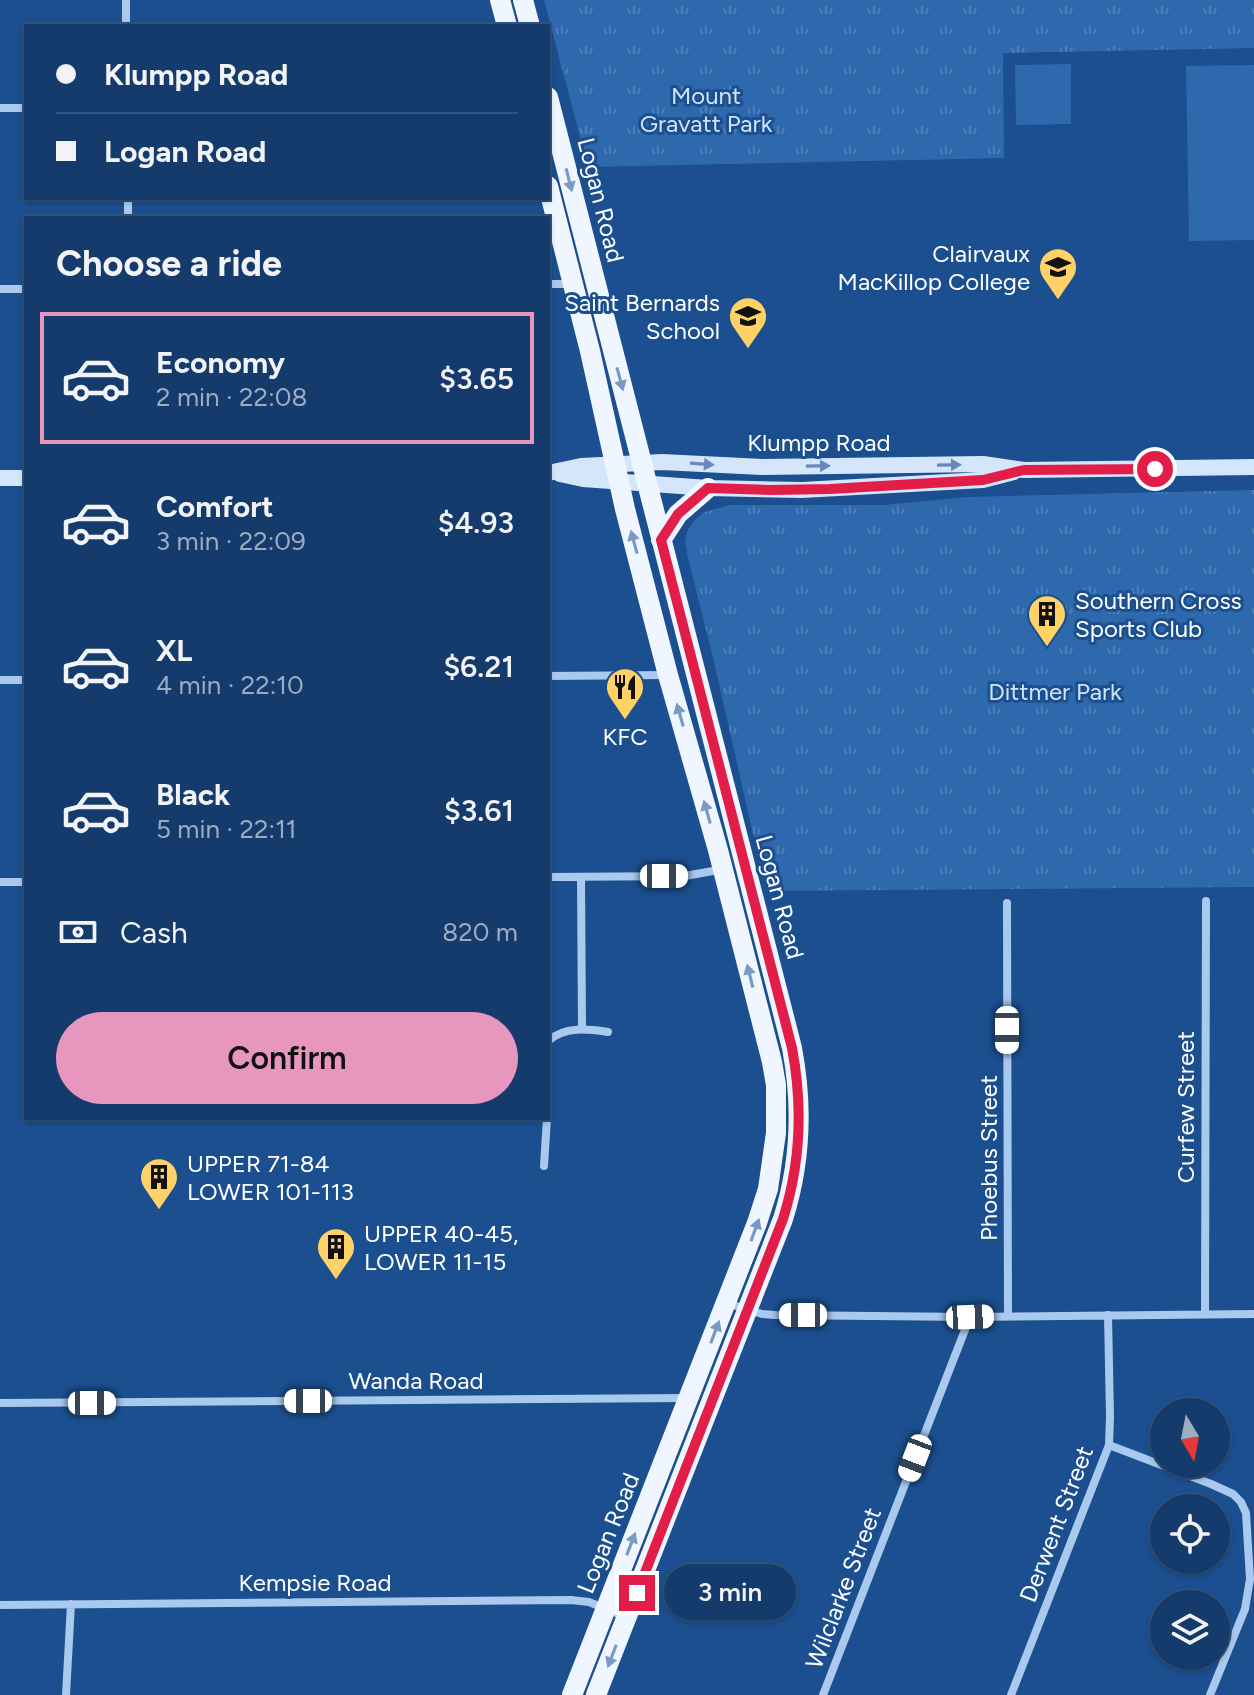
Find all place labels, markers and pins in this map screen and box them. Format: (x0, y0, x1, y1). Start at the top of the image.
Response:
place label: Clairvaux MacKillop College (838, 239, 1031, 296)
school or university icon: Clairvaux MacKillop College (1037, 246, 1079, 301)
place label: Saint Bernards School (564, 288, 720, 345)
school or university icon: Saint Bernards School (727, 295, 769, 350)
place label: Southern Cross Sports Club (1075, 586, 1242, 643)
building icon: Southern Cross Sports Club (1026, 593, 1068, 648)
restaurant icon: KFC (604, 666, 646, 721)
place label: KFC (603, 722, 647, 751)
place label: UPPER 71-84 LOWER 101-113 (187, 1149, 354, 1206)
building icon: UPPER 71-84 LOWER 101-113 (138, 1156, 180, 1211)
place label: UPPER 40-45, LOWER 11-15 (364, 1219, 518, 1276)
building icon: UPPER 40-45, LOWER 11-15 (315, 1226, 357, 1281)

